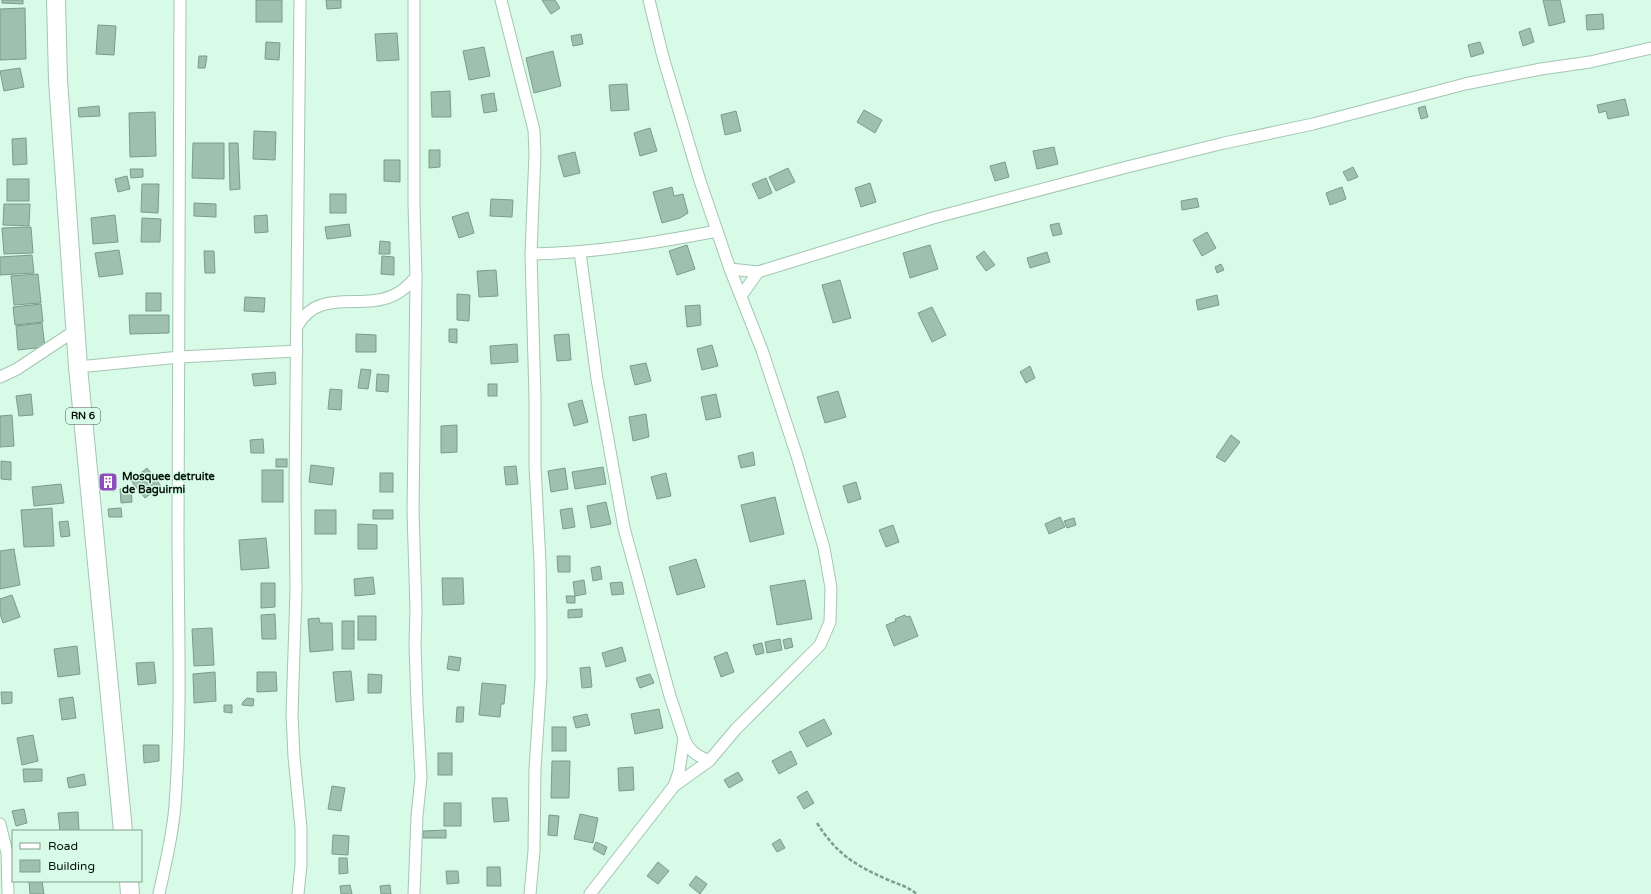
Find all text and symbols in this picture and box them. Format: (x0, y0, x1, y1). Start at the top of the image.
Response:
road number: RN 6 (66, 408, 100, 424)
place label: Mosquee detruite de Baguirmi (122, 470, 216, 497)
building icon: Mosquee detruite de Baguirmi (97, 471, 119, 493)
legend (12, 830, 142, 882)
text: Road (48, 839, 78, 853)
text: Building (48, 859, 95, 873)

